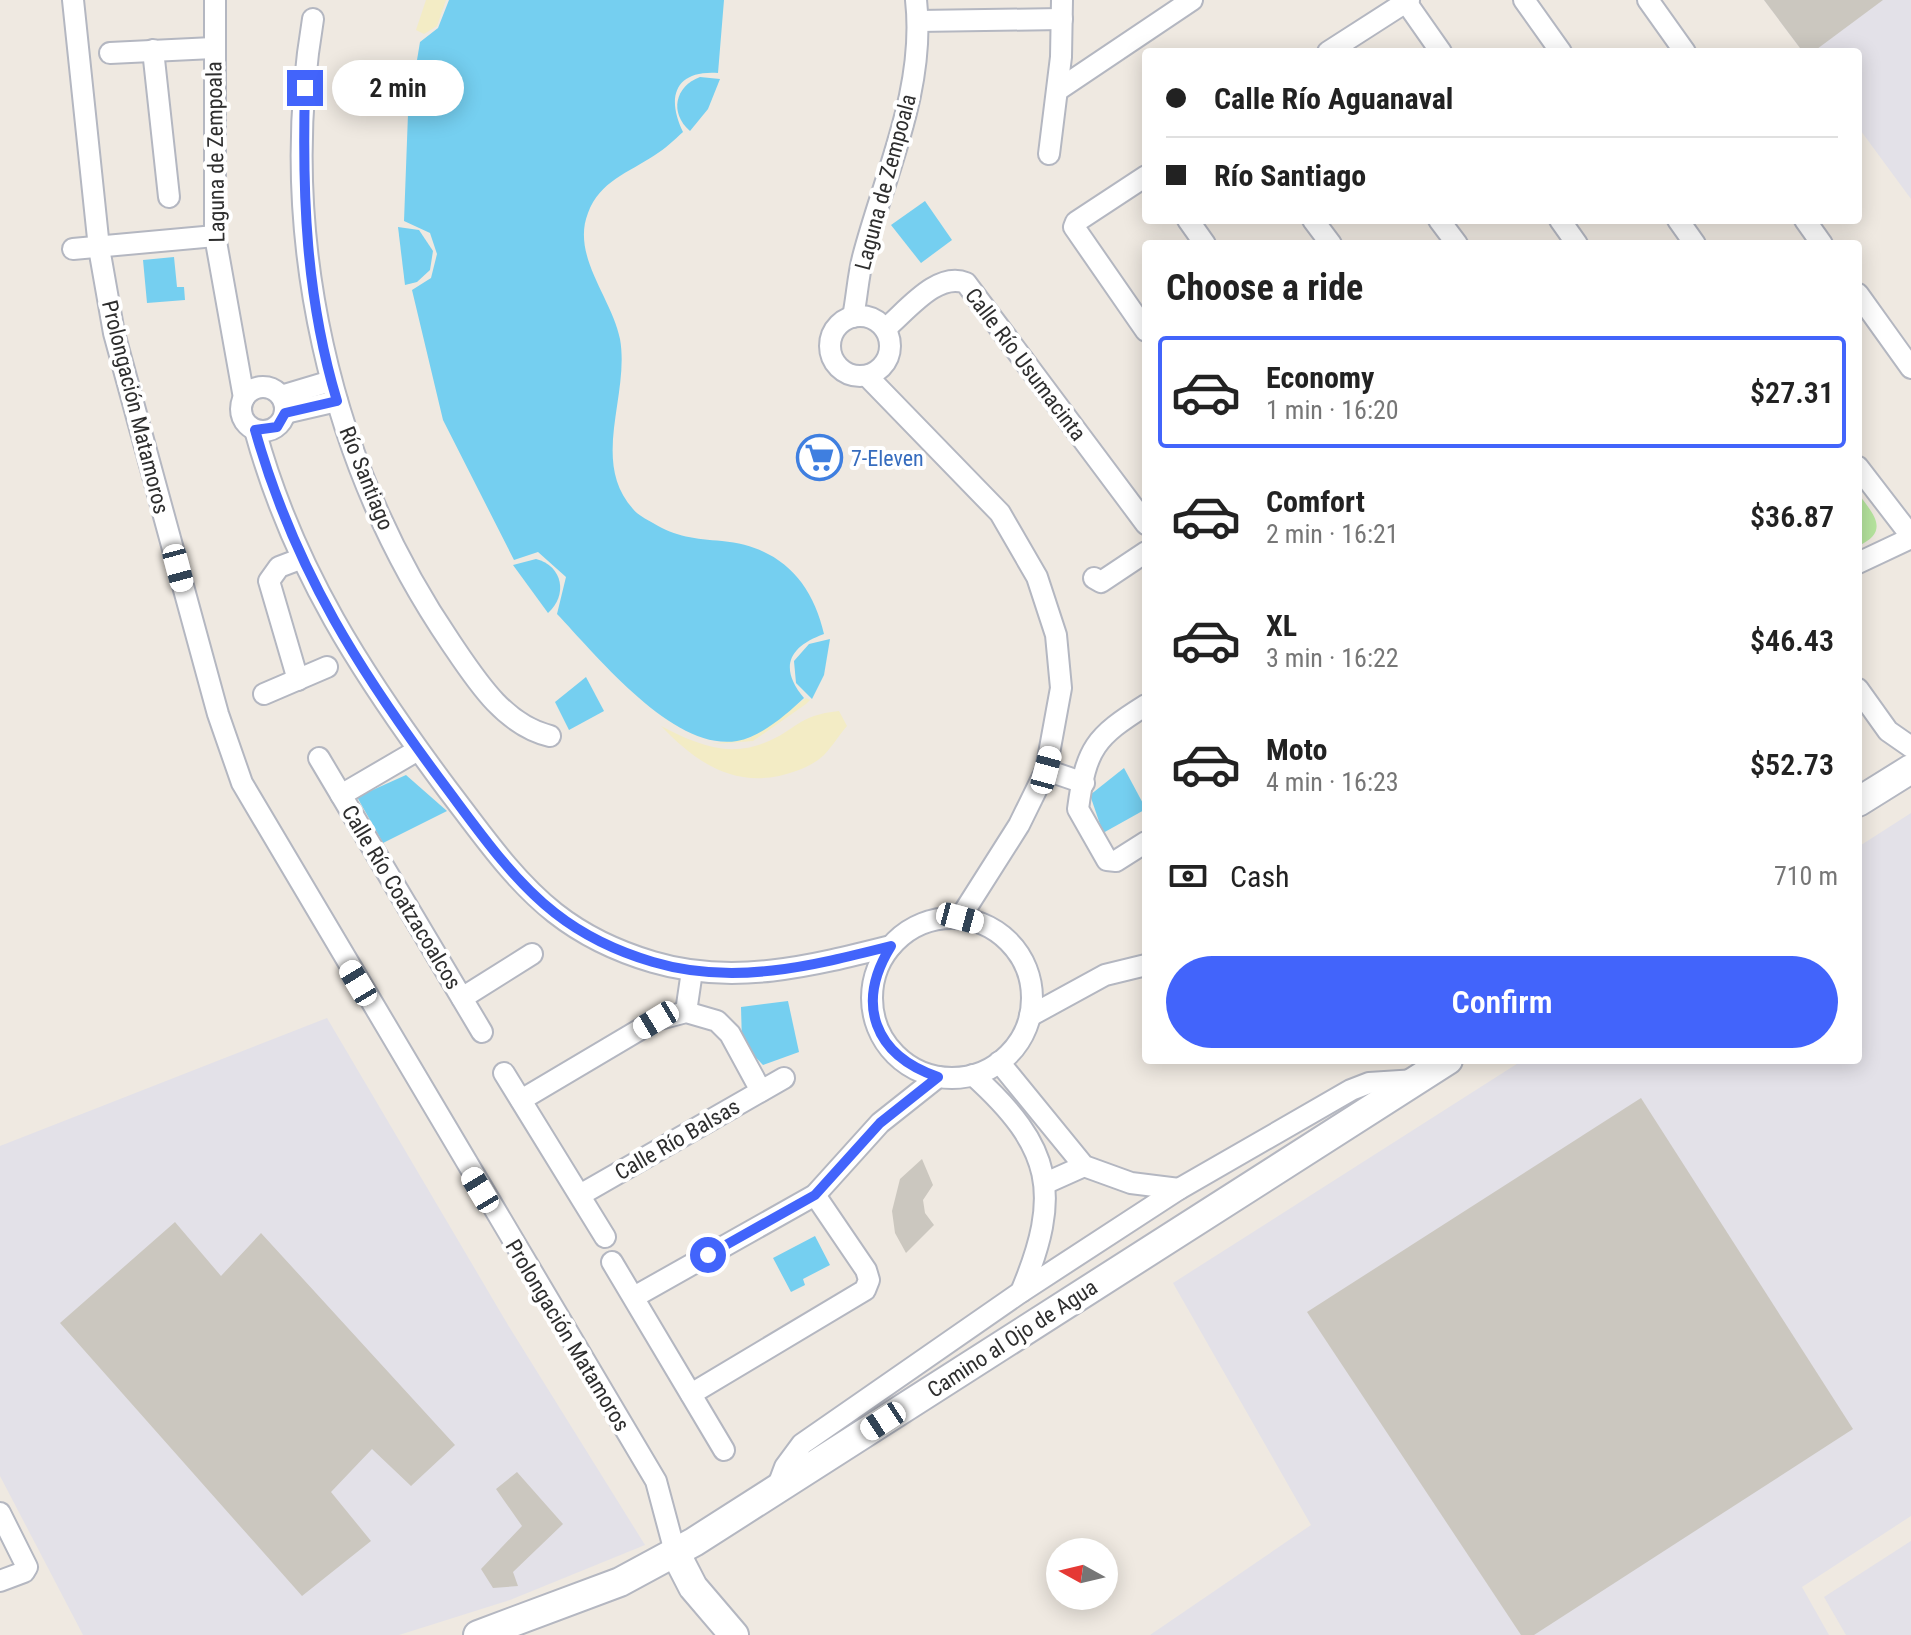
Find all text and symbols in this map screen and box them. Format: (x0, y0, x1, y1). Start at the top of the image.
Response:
callout: 2 min (333, 60, 465, 116)
street label: Laguna de Zempoala (201, 61, 230, 243)
route end (287, 70, 323, 106)
text: 2 min (369, 73, 427, 103)
text: Calle Río Aguanaval (1214, 81, 1453, 116)
street label: Laguna de Zempoala (850, 91, 921, 273)
text: Río Santiago (1214, 158, 1366, 193)
text: Choose a ride (1166, 267, 1363, 309)
street label: Calle Río Usumacinta (960, 283, 1091, 445)
street label: Prolongación Matamoros (97, 298, 174, 516)
icon: car (1170, 356, 1242, 428)
text: Economy (1266, 360, 1374, 395)
text: $27.31 (1750, 375, 1834, 410)
text: 1 min · 16:20 (1266, 395, 1399, 425)
street label: Río Santiago (334, 423, 399, 534)
supermarket icon: 7-Eleven (796, 434, 844, 482)
place label: 7-Eleven (851, 446, 924, 471)
icon: car (1170, 480, 1242, 552)
text: Comfort (1266, 484, 1365, 519)
text: $36.87 (1750, 499, 1834, 534)
text: 2 min · 16:21 (1266, 519, 1399, 549)
car (160, 542, 196, 594)
icon: car (1170, 604, 1242, 676)
text: XL (1266, 608, 1297, 643)
text: $46.43 (1750, 623, 1834, 658)
text: 3 min · 16:22 (1266, 643, 1399, 673)
icon: car (1170, 728, 1242, 800)
text: Moto (1266, 732, 1327, 767)
car (1028, 744, 1064, 796)
text: $52.73 (1750, 747, 1834, 782)
text: 4 min · 16:23 (1266, 767, 1399, 797)
street label: Calle Río Coatzacoalcos (337, 801, 466, 994)
icon: cash (1166, 854, 1210, 898)
text: Cash (1230, 859, 1290, 894)
text: 710 m (1774, 861, 1838, 891)
car (934, 900, 986, 936)
car (335, 956, 381, 1010)
button: Confirm (1166, 956, 1838, 1048)
car (629, 997, 683, 1043)
street label: Calle Río Balsas (611, 1094, 744, 1185)
car (457, 1163, 503, 1217)
street label: Prolongación Matamoros (500, 1235, 635, 1436)
route start (690, 1237, 726, 1273)
street label: Camino al Ojo de Agua (923, 1274, 1102, 1403)
car (856, 1398, 910, 1444)
north arrow (1046, 1538, 1118, 1610)
map controls (1046, 1538, 1118, 1610)

